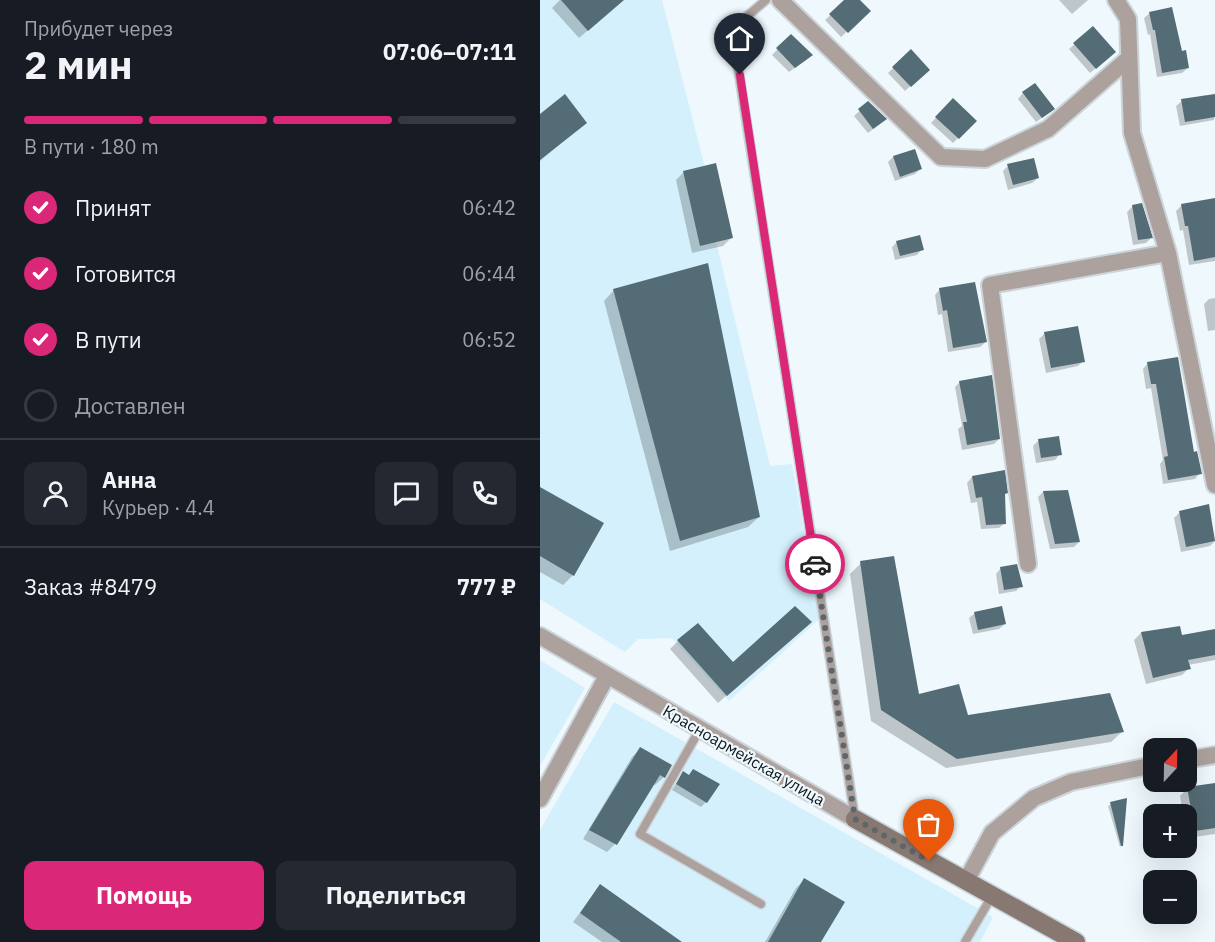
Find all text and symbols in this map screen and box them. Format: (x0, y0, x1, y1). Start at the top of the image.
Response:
pin (714, 13, 765, 75)
text: Прибудет через (24, 15, 173, 42)
icon: home (723, 22, 756, 55)
text: 07:06–07:11 (383, 37, 516, 66)
text: 2 мин (24, 39, 133, 90)
text: В пути · 180 m (24, 133, 159, 160)
icon: check (24, 191, 57, 224)
text: Принят (75, 193, 151, 222)
text: 06:42 (462, 194, 516, 221)
icon: check (24, 257, 57, 290)
text: Готовится (75, 259, 176, 288)
text: 06:44 (462, 260, 516, 287)
icon: check (24, 323, 57, 356)
text: В пути (75, 325, 142, 354)
text: 06:52 (462, 326, 516, 353)
text: Доставлен (75, 391, 186, 420)
button: person (24, 462, 87, 525)
button: chat (375, 462, 438, 525)
button: phone (453, 462, 516, 525)
text: Анна (102, 465, 157, 494)
text: Курьер · 4.4 (102, 494, 215, 521)
courier (785, 534, 845, 594)
icon: car (799, 548, 832, 581)
text: Заказ #8479 (24, 572, 157, 601)
text: 777 ₽ (457, 572, 516, 601)
street label: Красноармейская улица (659, 700, 829, 810)
north arrow (1143, 738, 1197, 792)
map controls (1143, 738, 1197, 924)
pin (903, 799, 954, 861)
button: + (1143, 804, 1197, 858)
icon: bag (912, 808, 945, 841)
button: Помощь (24, 861, 264, 930)
button: Поделиться (276, 861, 516, 930)
button: − (1143, 870, 1197, 924)

